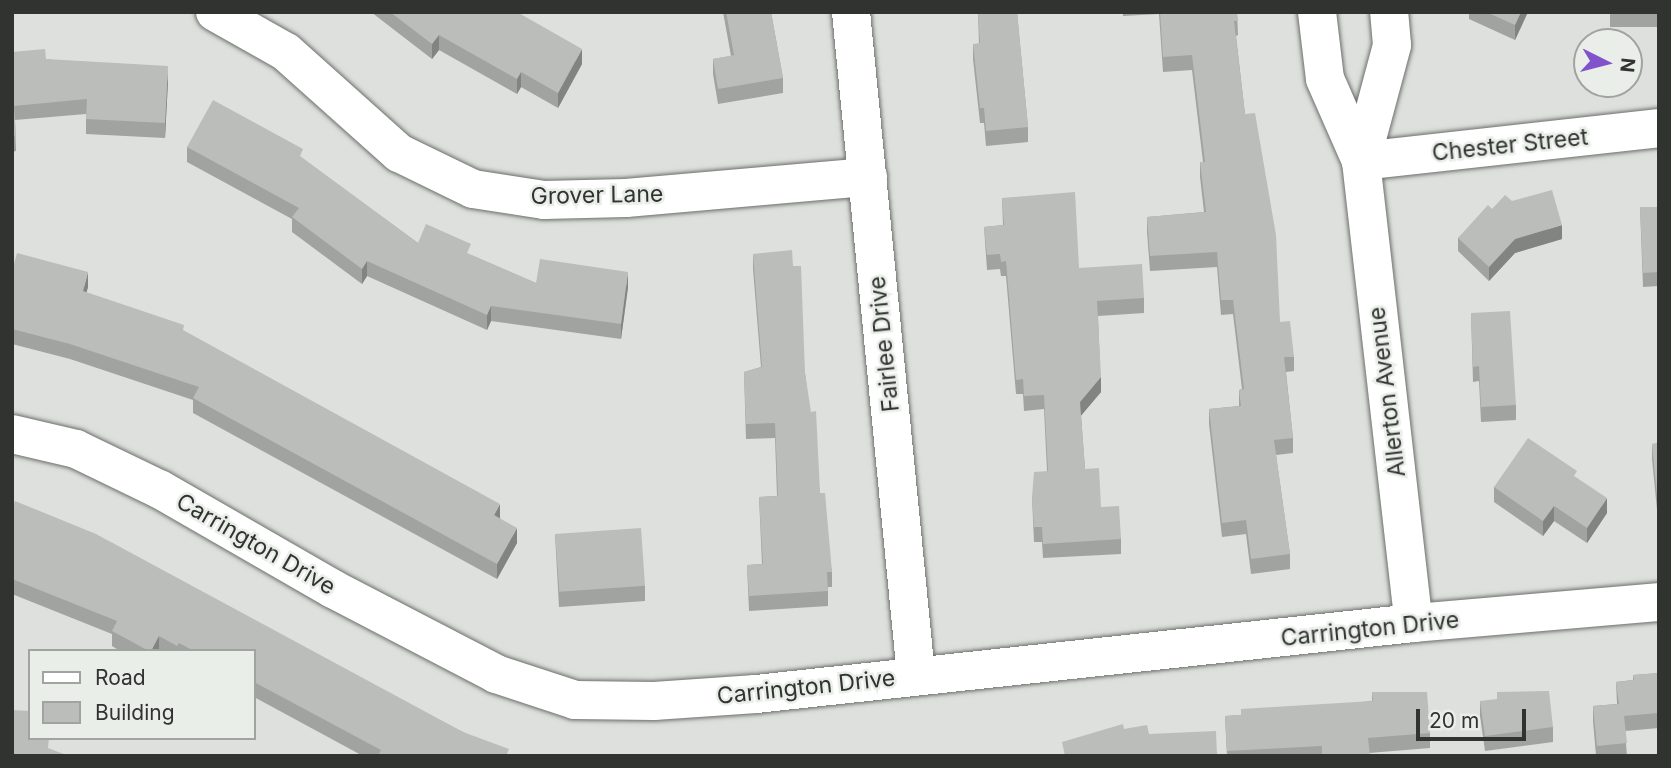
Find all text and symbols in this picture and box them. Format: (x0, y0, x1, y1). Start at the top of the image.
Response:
north arrow (1573, 28, 1643, 98)
text: N (1615, 57, 1640, 73)
street label: Chester Street (1431, 123, 1589, 167)
street label: Grover Lane (530, 180, 664, 210)
street label: Fairlee Drive (863, 275, 905, 413)
street label: Allerton Avenue (1363, 305, 1411, 479)
street label: Carrington Drive (171, 487, 341, 601)
street label: Carrington Drive (1279, 606, 1461, 652)
legend (28, 649, 256, 740)
street label: Carrington Drive (715, 664, 897, 710)
text: Road (95, 665, 146, 690)
scale bar (1419, 694, 1529, 738)
text: Building (95, 700, 175, 725)
text: 20 m (1429, 708, 1479, 733)

